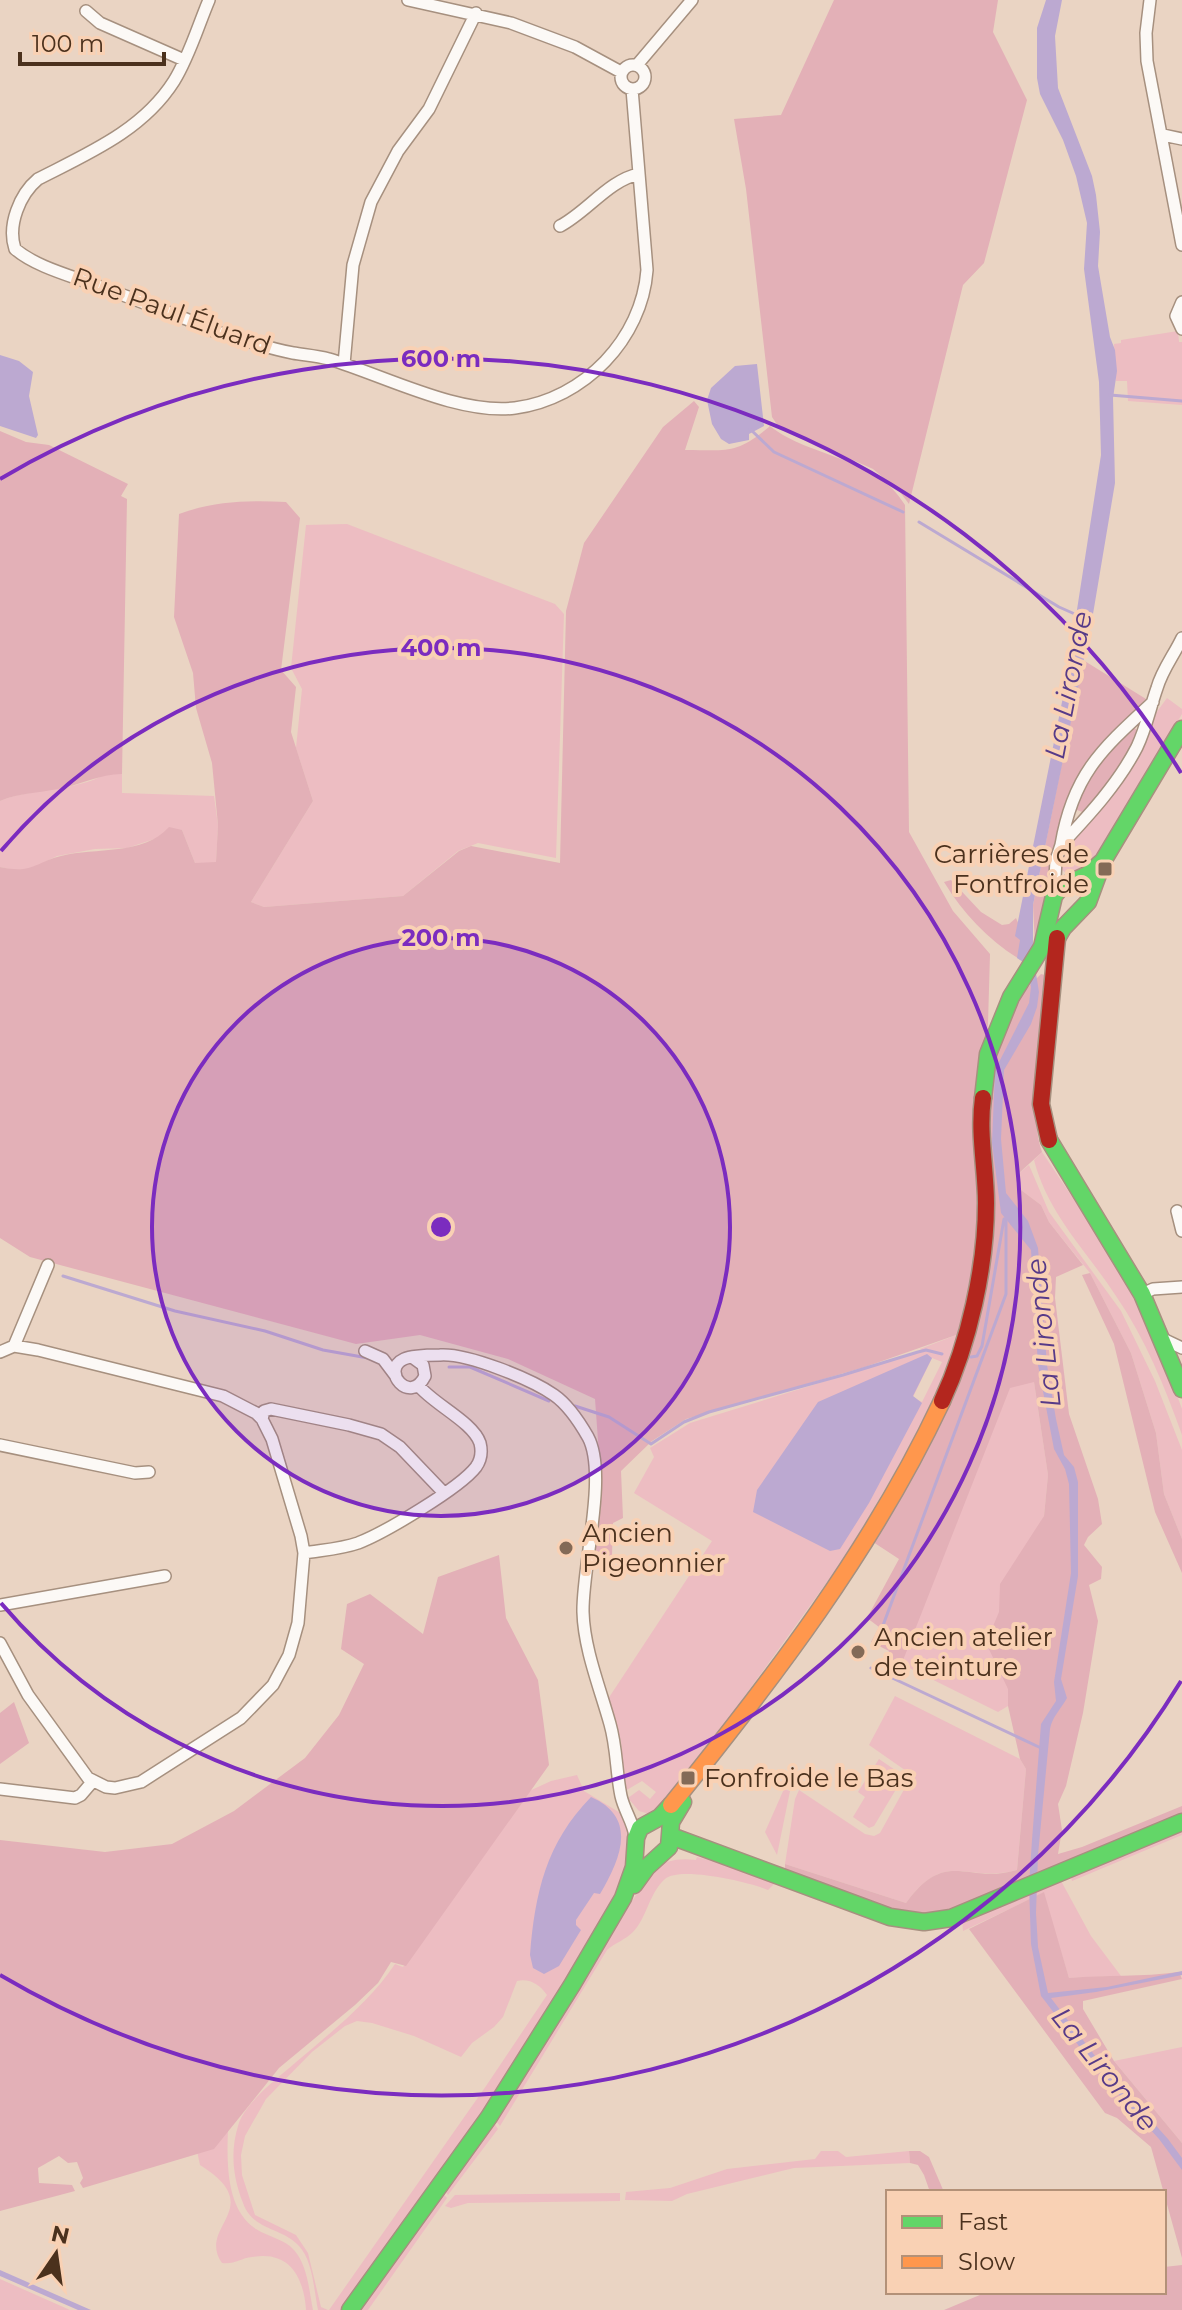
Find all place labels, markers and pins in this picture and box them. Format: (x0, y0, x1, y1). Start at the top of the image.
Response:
place label: Carrières de Fontfroide (934, 838, 1089, 900)
marker: Carrières de Fontfroide (1096, 860, 1114, 878)
centre of rings (427, 1213, 455, 1241)
place label: Ancien Pigeonnier (582, 1517, 726, 1579)
marker: Ancien Pigeonnier (557, 1539, 575, 1557)
place label: Ancien atelier de teinture (874, 1621, 1053, 1683)
marker: Ancien atelier de teinture (849, 1643, 867, 1661)
place label: Fonfroide le Bas (704, 1762, 913, 1794)
marker: Fonfroide le Bas (679, 1769, 697, 1787)

